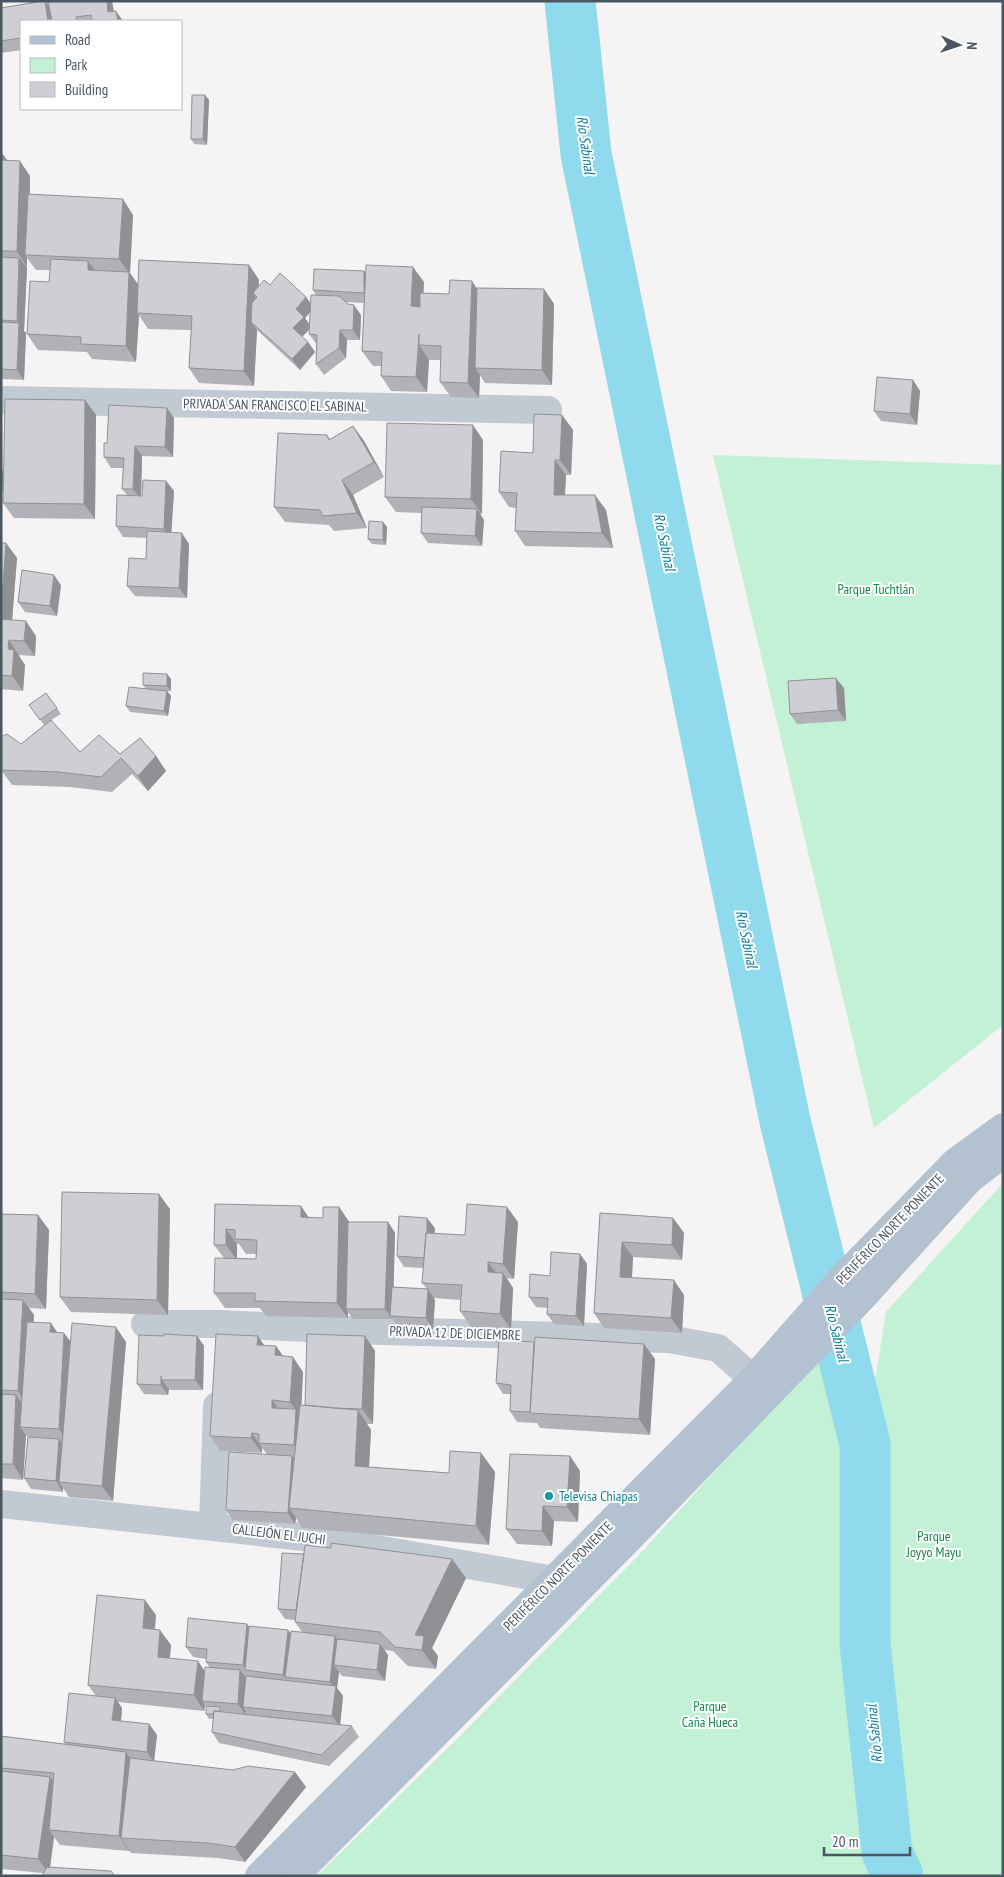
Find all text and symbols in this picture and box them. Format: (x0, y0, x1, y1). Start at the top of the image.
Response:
legend (20, 20, 182, 110)
north arrow (934, 20, 984, 70)
text: Road (65, 30, 91, 49)
text: N (963, 41, 981, 50)
text: Park (65, 55, 87, 74)
text: Building (65, 80, 108, 99)
water label: Río Sabinal (573, 115, 600, 177)
street label: PRIVADA SAN FRANCISCO EL SABINAL (183, 394, 367, 416)
water label: Río Sabinal (650, 511, 681, 574)
park label: Parque Tuchtlán (837, 580, 915, 598)
water label: Río Sabinal (732, 908, 763, 971)
street label: PERIFÉRICO NORTE PONIENTE (832, 1170, 948, 1288)
water label: Río Sabinal (821, 1302, 854, 1365)
street label: PRIVADA 12 DE DICIEMBRE (389, 1322, 521, 1344)
place label: Televisa Chiapas (559, 1487, 638, 1505)
marker: Televisa Chiapas (543, 1490, 555, 1502)
street label: PERIFÉRICO NORTE PONIENTE (499, 1517, 617, 1635)
street label: CALLEJÓN EL JUCHI (231, 1519, 327, 1549)
park label: Parque Joyyo Mayu (906, 1527, 961, 1561)
park label: Parque Caña Hueca (682, 1697, 738, 1731)
water label: Río Sabinal (861, 1702, 886, 1764)
scale bar (824, 1824, 910, 1856)
text: 20 m (832, 1832, 858, 1851)

